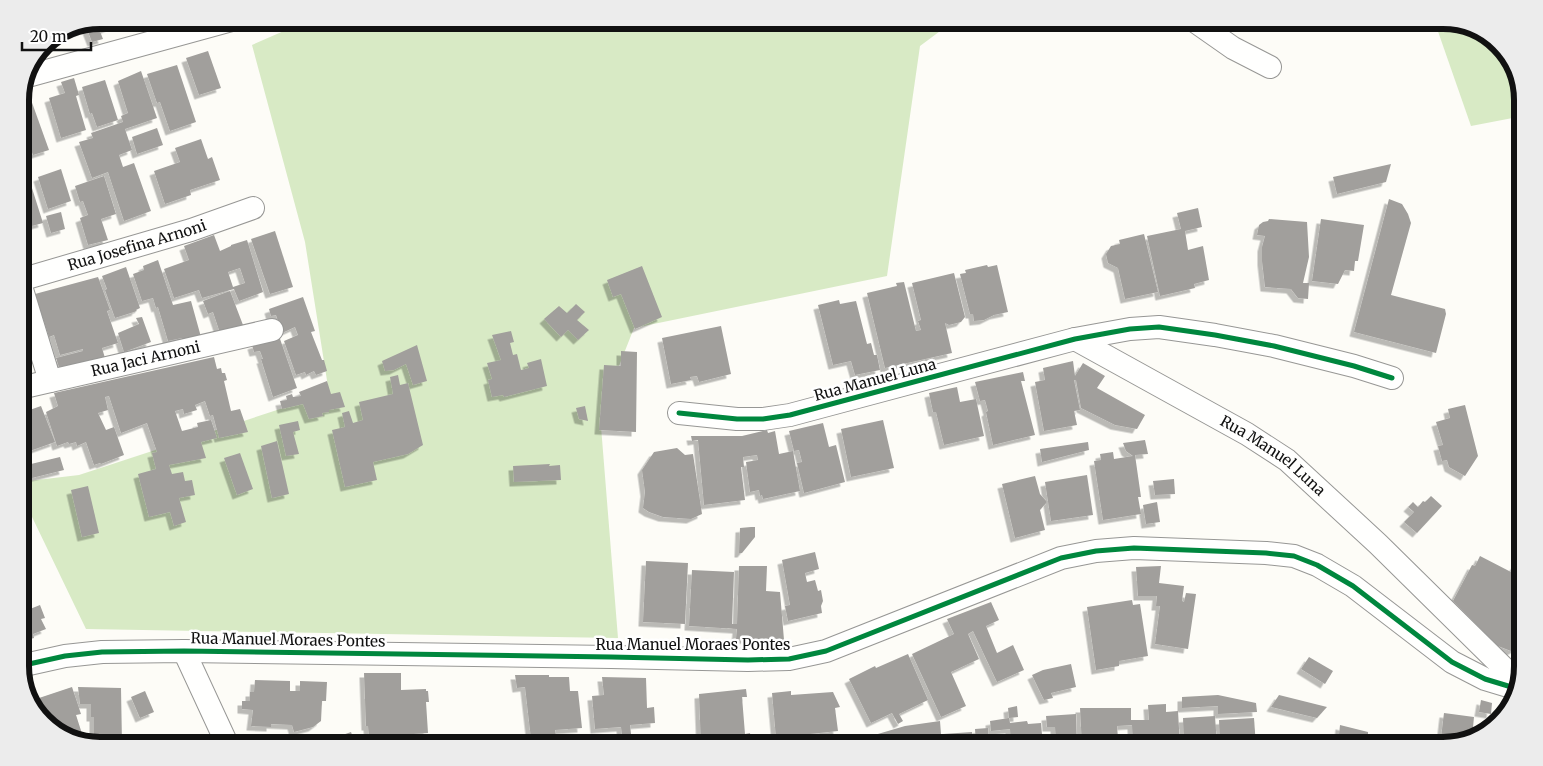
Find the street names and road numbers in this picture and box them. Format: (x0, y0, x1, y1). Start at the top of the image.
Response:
street label: Rua Josefina Arnoni (65, 215, 209, 275)
street label: Rua Jaci Arnoni (89, 337, 202, 380)
street label: Rua Manuel Luna (812, 354, 938, 405)
street label: Rua Manuel Luna (1217, 411, 1330, 500)
street label: Rua Manuel Moraes Pontes (190, 628, 386, 651)
street label: Rua Manuel Moraes Pontes (596, 635, 790, 654)

